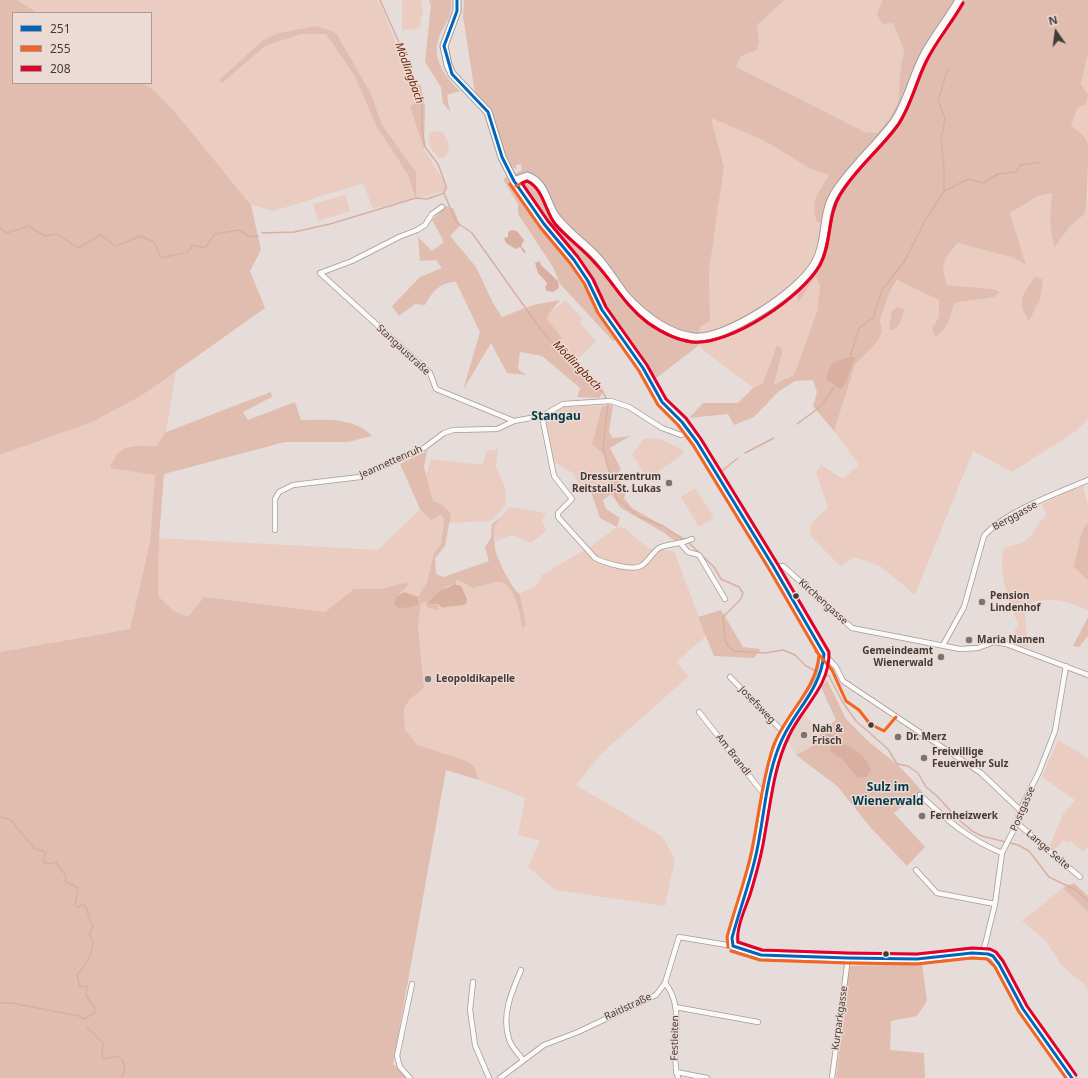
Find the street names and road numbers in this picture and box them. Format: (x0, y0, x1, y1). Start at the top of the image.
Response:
street label: Stangaustraße (374, 322, 432, 378)
street label: Jeannettenruh (358, 443, 424, 481)
street label: Berggasse (991, 499, 1039, 533)
street label: Kirchengasse (796, 577, 850, 627)
street label: Josefsweg (736, 684, 778, 726)
street label: Am Brandl (713, 732, 753, 778)
street label: Postgasse (1008, 785, 1038, 833)
street label: Lange Seite (1024, 828, 1072, 872)
street label: Kurparkgasse (830, 985, 850, 1051)
street label: Raitlstraße (603, 991, 653, 1023)
street label: Festleiten (669, 1015, 681, 1061)

